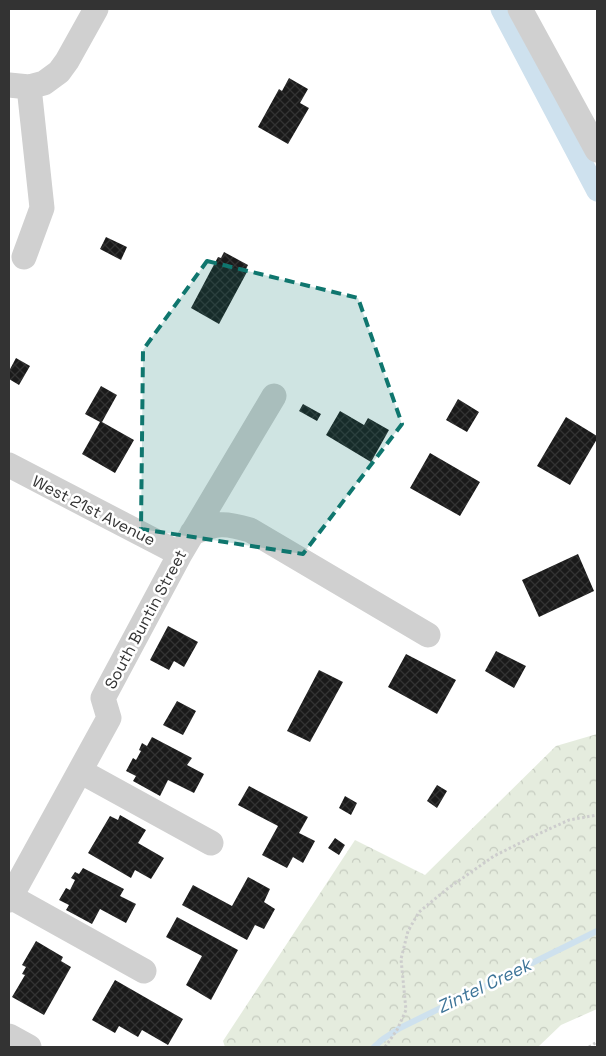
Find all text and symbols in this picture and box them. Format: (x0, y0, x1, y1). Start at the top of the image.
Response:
street label: West 21st Avenue (29, 470, 159, 551)
street label: South Buntin Street (100, 546, 191, 693)
water label: Zintel Creek (433, 952, 537, 1018)

